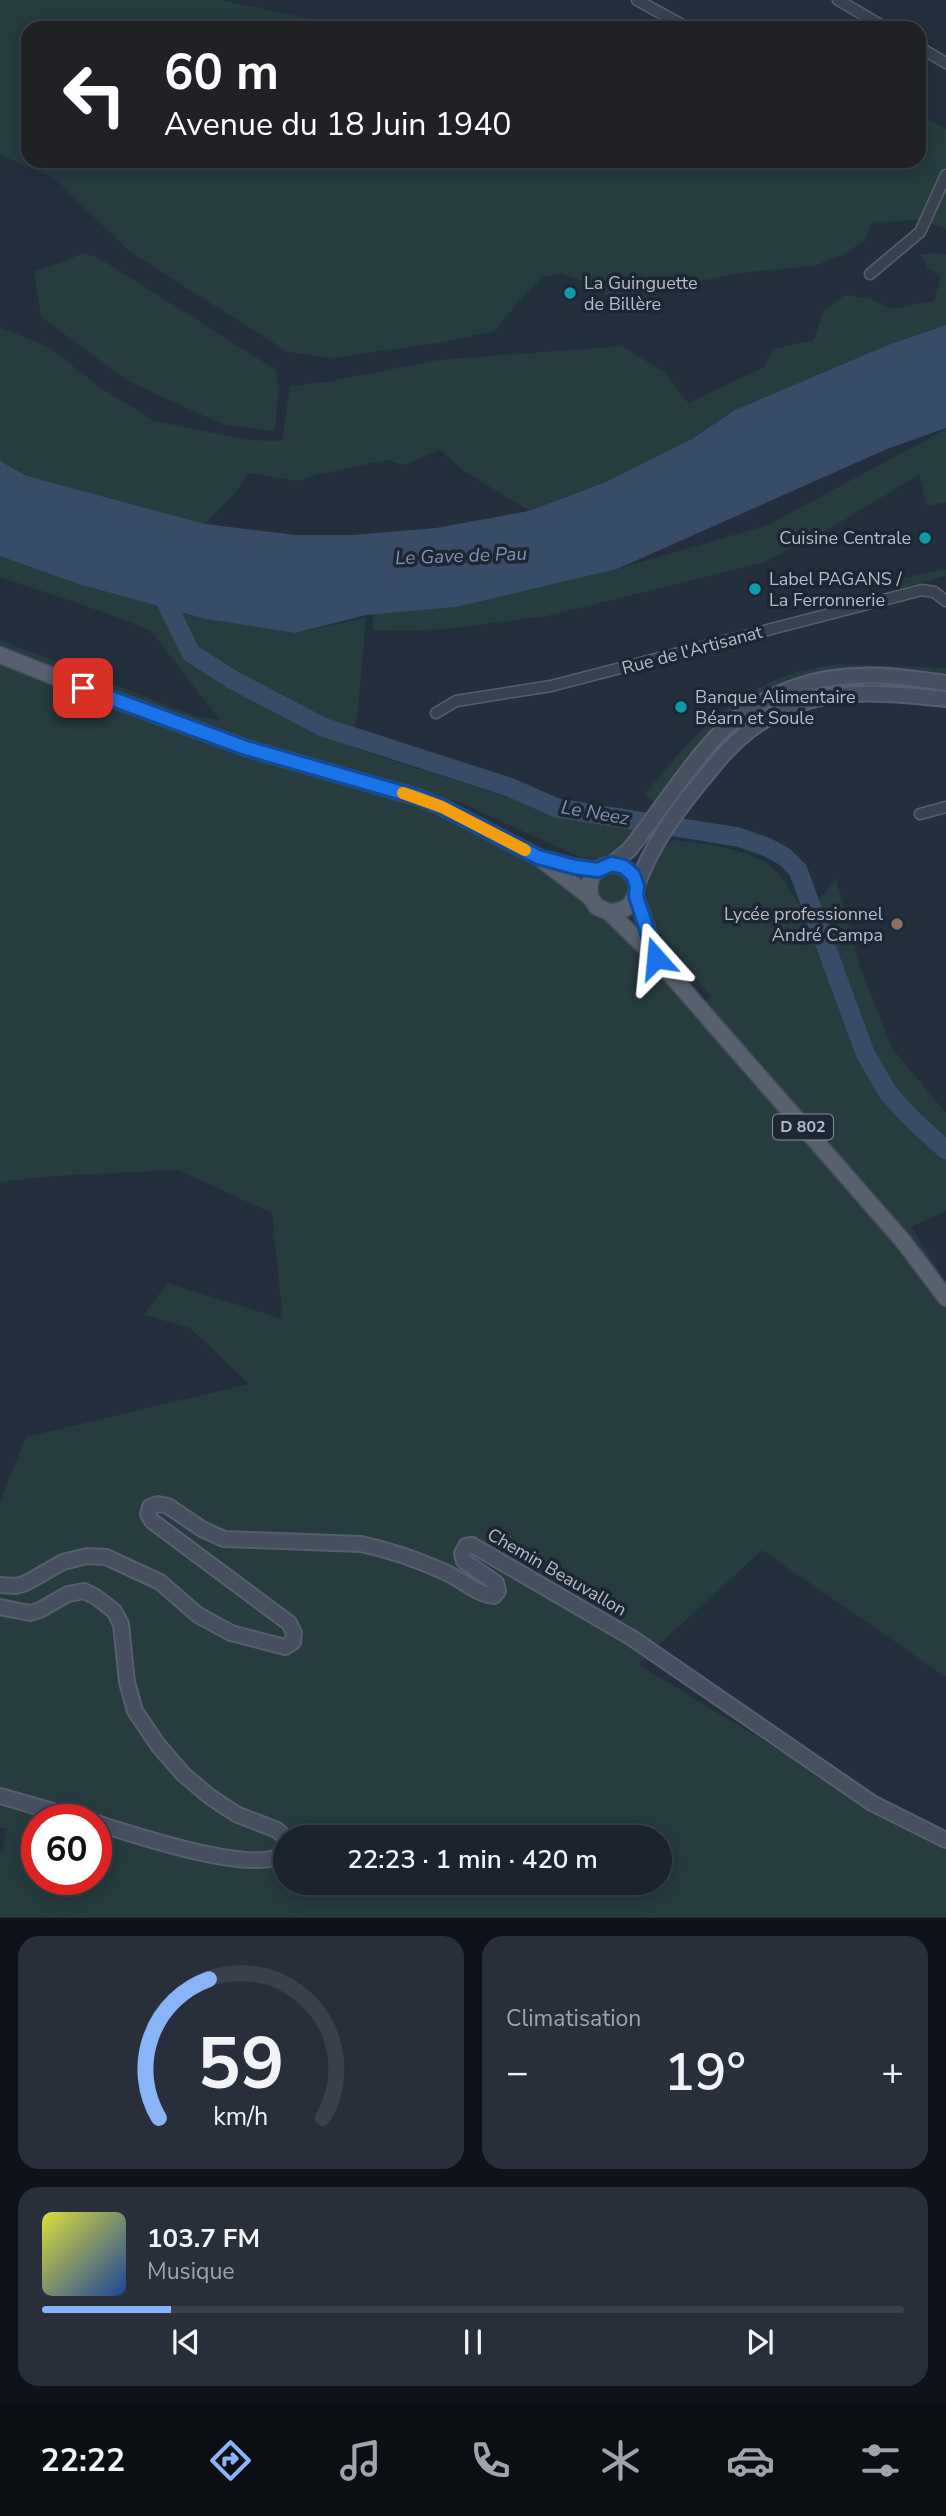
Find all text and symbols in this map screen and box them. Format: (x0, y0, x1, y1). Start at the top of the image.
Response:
text: 60 m (164, 39, 279, 106)
icon: left (49, 49, 140, 140)
text: Avenue du 18 Juin 1940 (164, 103, 512, 146)
place label: La Guinguette de Billère (584, 271, 698, 316)
marker: La Guinguette de Billère (562, 285, 578, 301)
place label: Cuisine Centrale (779, 526, 911, 550)
marker: Cuisine Centrale (917, 530, 933, 546)
water label: Le Gave de Pau (395, 541, 527, 571)
place label: Label PAGANS / La Ferronnerie (769, 567, 903, 612)
marker: Label PAGANS / La Ferronnerie (747, 581, 763, 597)
street label: Rue de l'Artisanat (619, 620, 766, 680)
pin (53, 658, 113, 718)
icon: arrive (64, 669, 102, 707)
place label: Banque Alimentaire Béarn et Soule (695, 685, 855, 730)
marker: Banque Alimentaire Béarn et Soule (673, 699, 689, 715)
water label: Le Neez (559, 794, 631, 832)
place label: Lycée professionnel André Campa (724, 902, 884, 947)
marker: Lycée professionnel André Campa (889, 916, 905, 932)
position arrow (619, 921, 693, 995)
road number: D 802 (773, 1114, 833, 1140)
street label: Chemin Beauvallon (483, 1522, 631, 1622)
speed limit sign: 60 (21, 1804, 112, 1895)
text: 22:23 · 1 min · 420 m (347, 1842, 598, 1877)
text: Climatisation (506, 2003, 641, 2034)
text: 59 (197, 2015, 285, 2115)
text: 19° (664, 2037, 746, 2108)
text: − (506, 2047, 529, 2098)
text: + (881, 2047, 904, 2098)
text: km/h (213, 2100, 269, 2134)
text: 103.7 FM (147, 2221, 260, 2256)
text: Musique (147, 2256, 235, 2287)
icon: previous (167, 2323, 205, 2361)
icon: pause (454, 2323, 492, 2361)
icon: next (741, 2323, 779, 2361)
icon: directions (206, 2436, 255, 2485)
icon: music (336, 2436, 385, 2485)
icon: phone (466, 2436, 515, 2485)
icon: climate (596, 2436, 645, 2485)
icon: car (726, 2436, 775, 2485)
icon: filters (856, 2436, 905, 2485)
text: 22:22 (41, 2439, 125, 2482)

